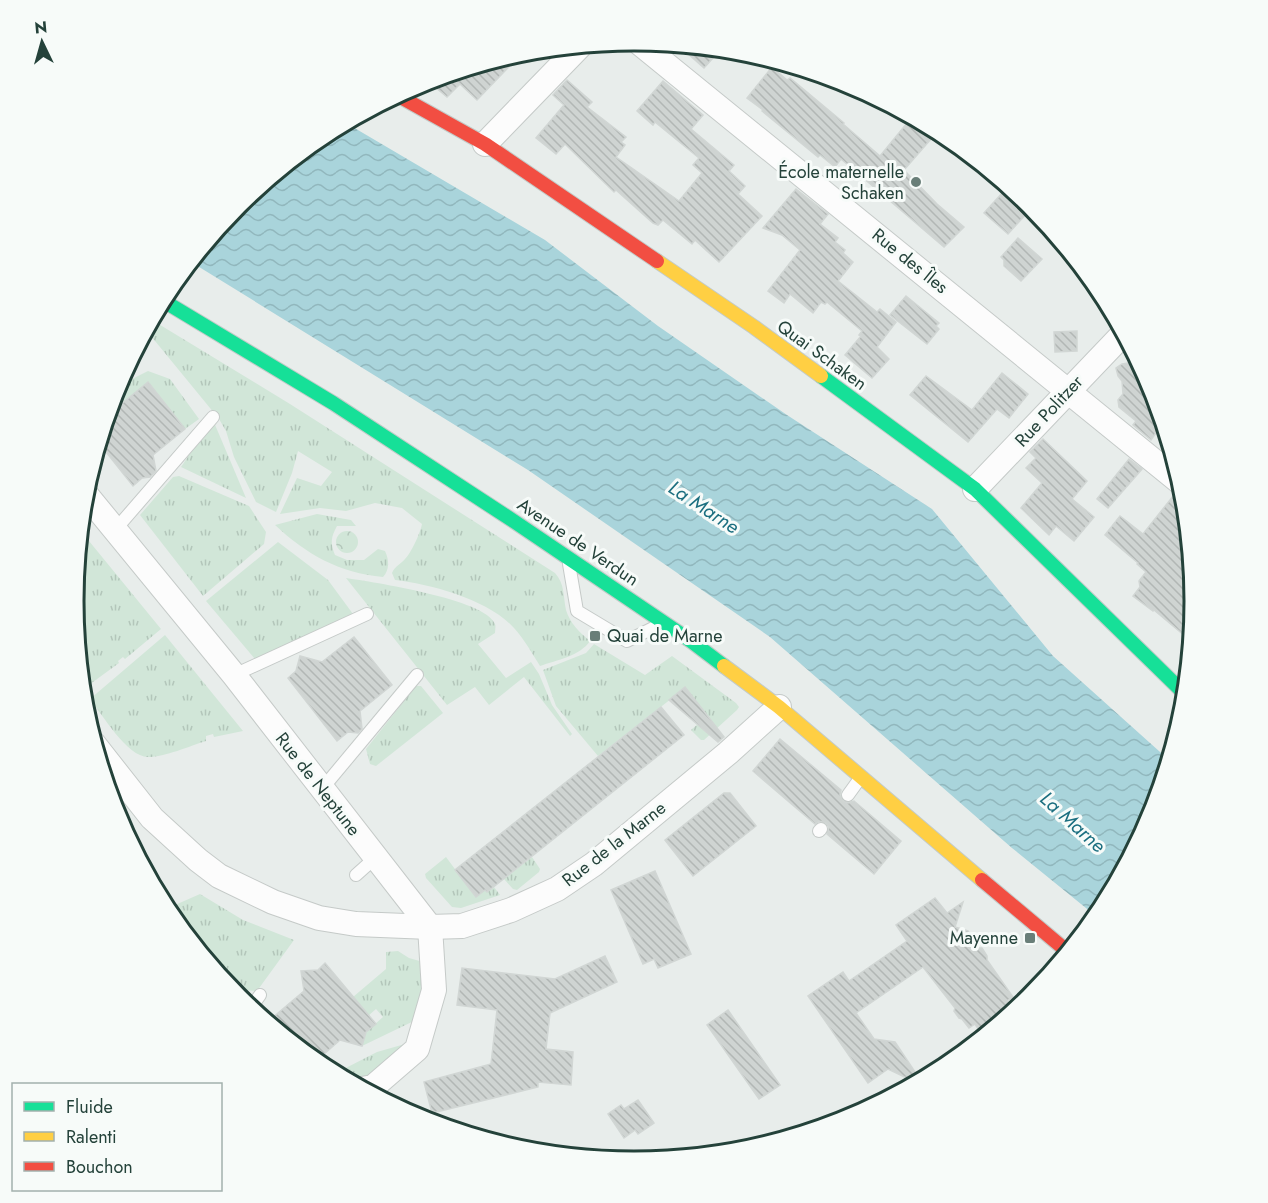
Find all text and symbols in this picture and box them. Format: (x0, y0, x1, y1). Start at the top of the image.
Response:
north arrow (12, 12, 72, 72)
text: N (33, 16, 48, 40)
place label: École maternelle Schaken (778, 159, 904, 206)
marker: École maternelle Schaken (909, 175, 923, 189)
street label: Rue des Îles (866, 222, 954, 300)
street label: Quai Schaken (772, 314, 872, 396)
street label: Rue Politzer (1009, 369, 1090, 453)
water label: La Marne (663, 474, 745, 541)
street label: Avenue de Verdun (512, 492, 644, 592)
place label: Quai de Marne (607, 623, 722, 649)
marker: Quai de Marne (588, 629, 602, 643)
street label: Rue de Neptune (269, 727, 367, 841)
water label: La Marne (1033, 785, 1112, 860)
street label: Rue de la Marne (557, 795, 671, 893)
place label: Mayenne (950, 925, 1018, 951)
marker: Mayenne (1023, 931, 1037, 945)
legend (12, 1083, 222, 1191)
text: Fluide (66, 1094, 113, 1120)
text: Ralenti (66, 1124, 117, 1150)
text: Bouchon (66, 1154, 133, 1180)

